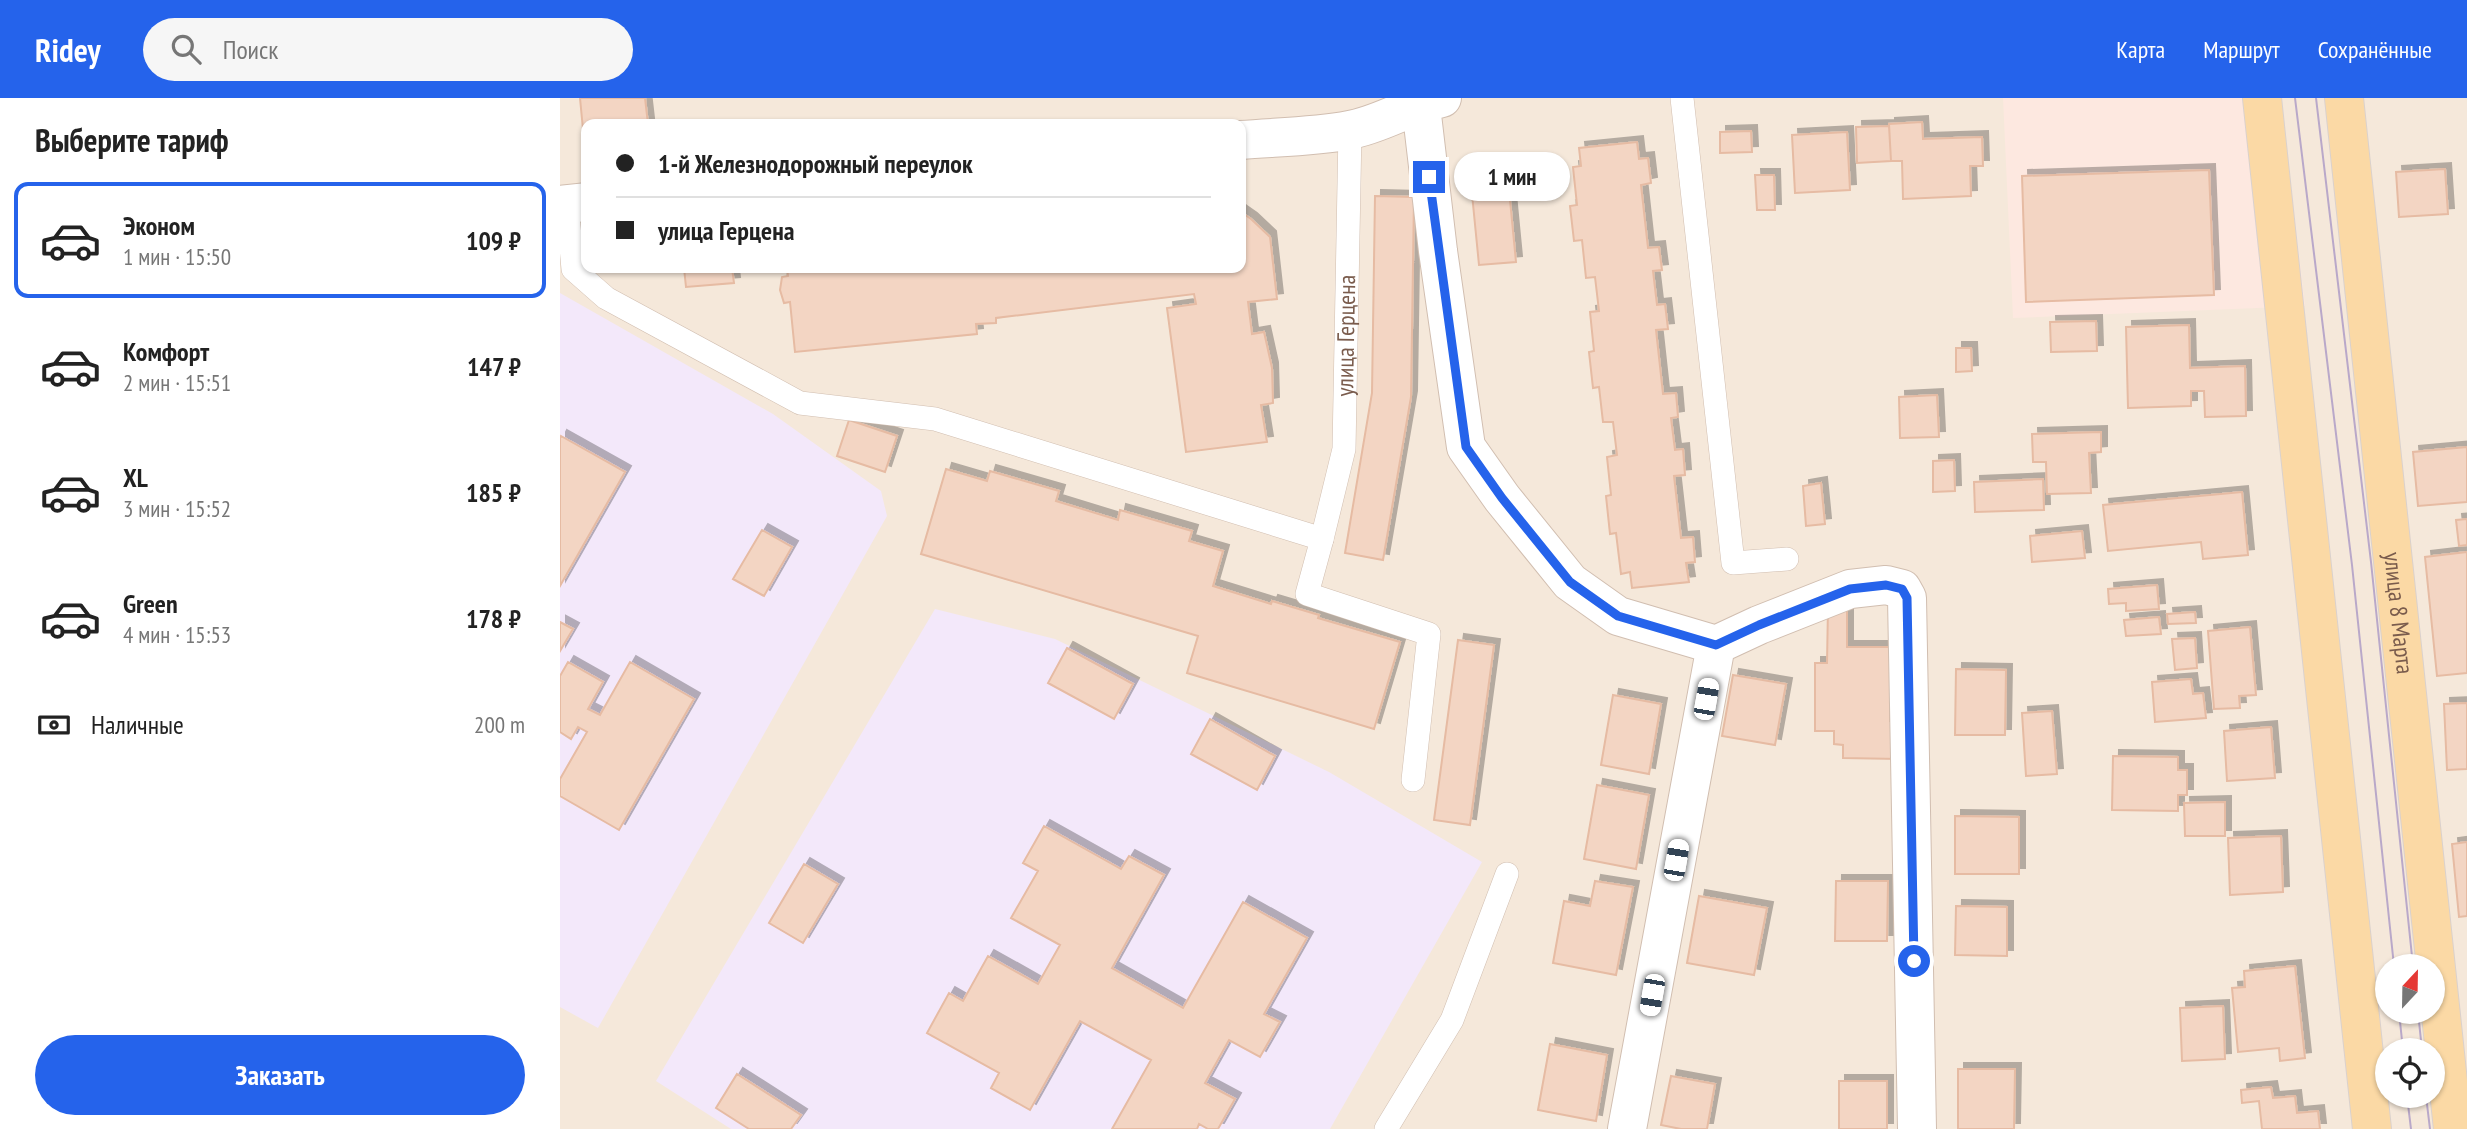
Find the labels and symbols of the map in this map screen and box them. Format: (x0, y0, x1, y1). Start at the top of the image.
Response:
callout: 1 мин (1454, 153, 1569, 202)
route end (1413, 161, 1445, 193)
street label: улица Герцена (1329, 275, 1362, 397)
street label: улица 8 Марта (2377, 550, 2421, 676)
car (1693, 676, 1720, 722)
car (1663, 837, 1690, 883)
route start (1898, 945, 1930, 977)
north arrow (2375, 954, 2445, 1024)
car (1639, 972, 1666, 1018)

